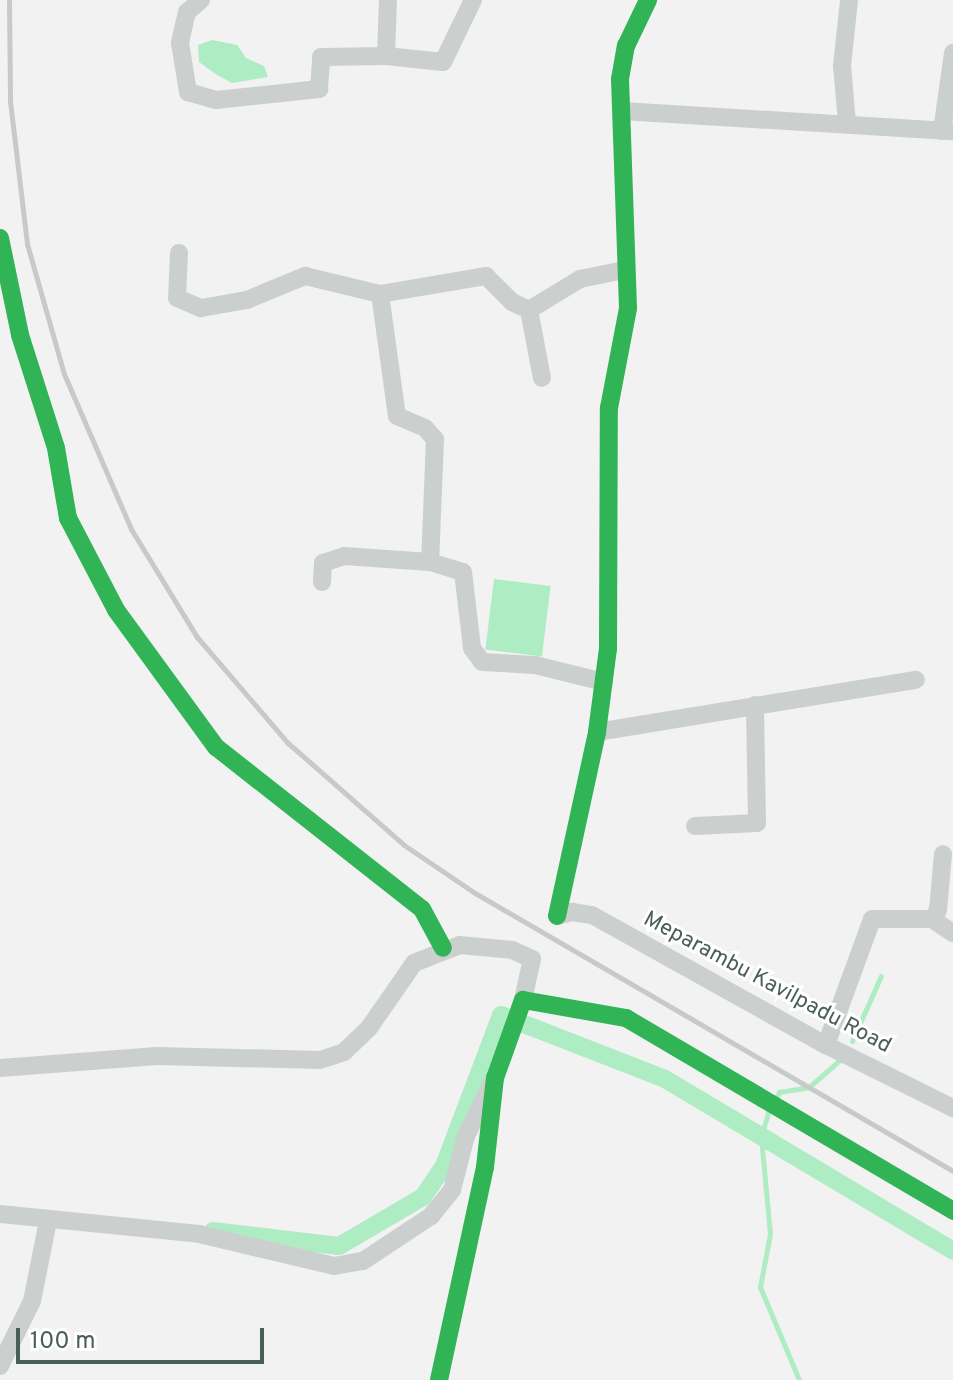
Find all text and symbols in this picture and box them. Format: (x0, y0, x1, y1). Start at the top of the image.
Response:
street label: Meparambu Kavilpadu Road (639, 906, 895, 1060)
scale bar (20, 1312, 268, 1362)
text: 100 m (30, 1327, 96, 1357)

